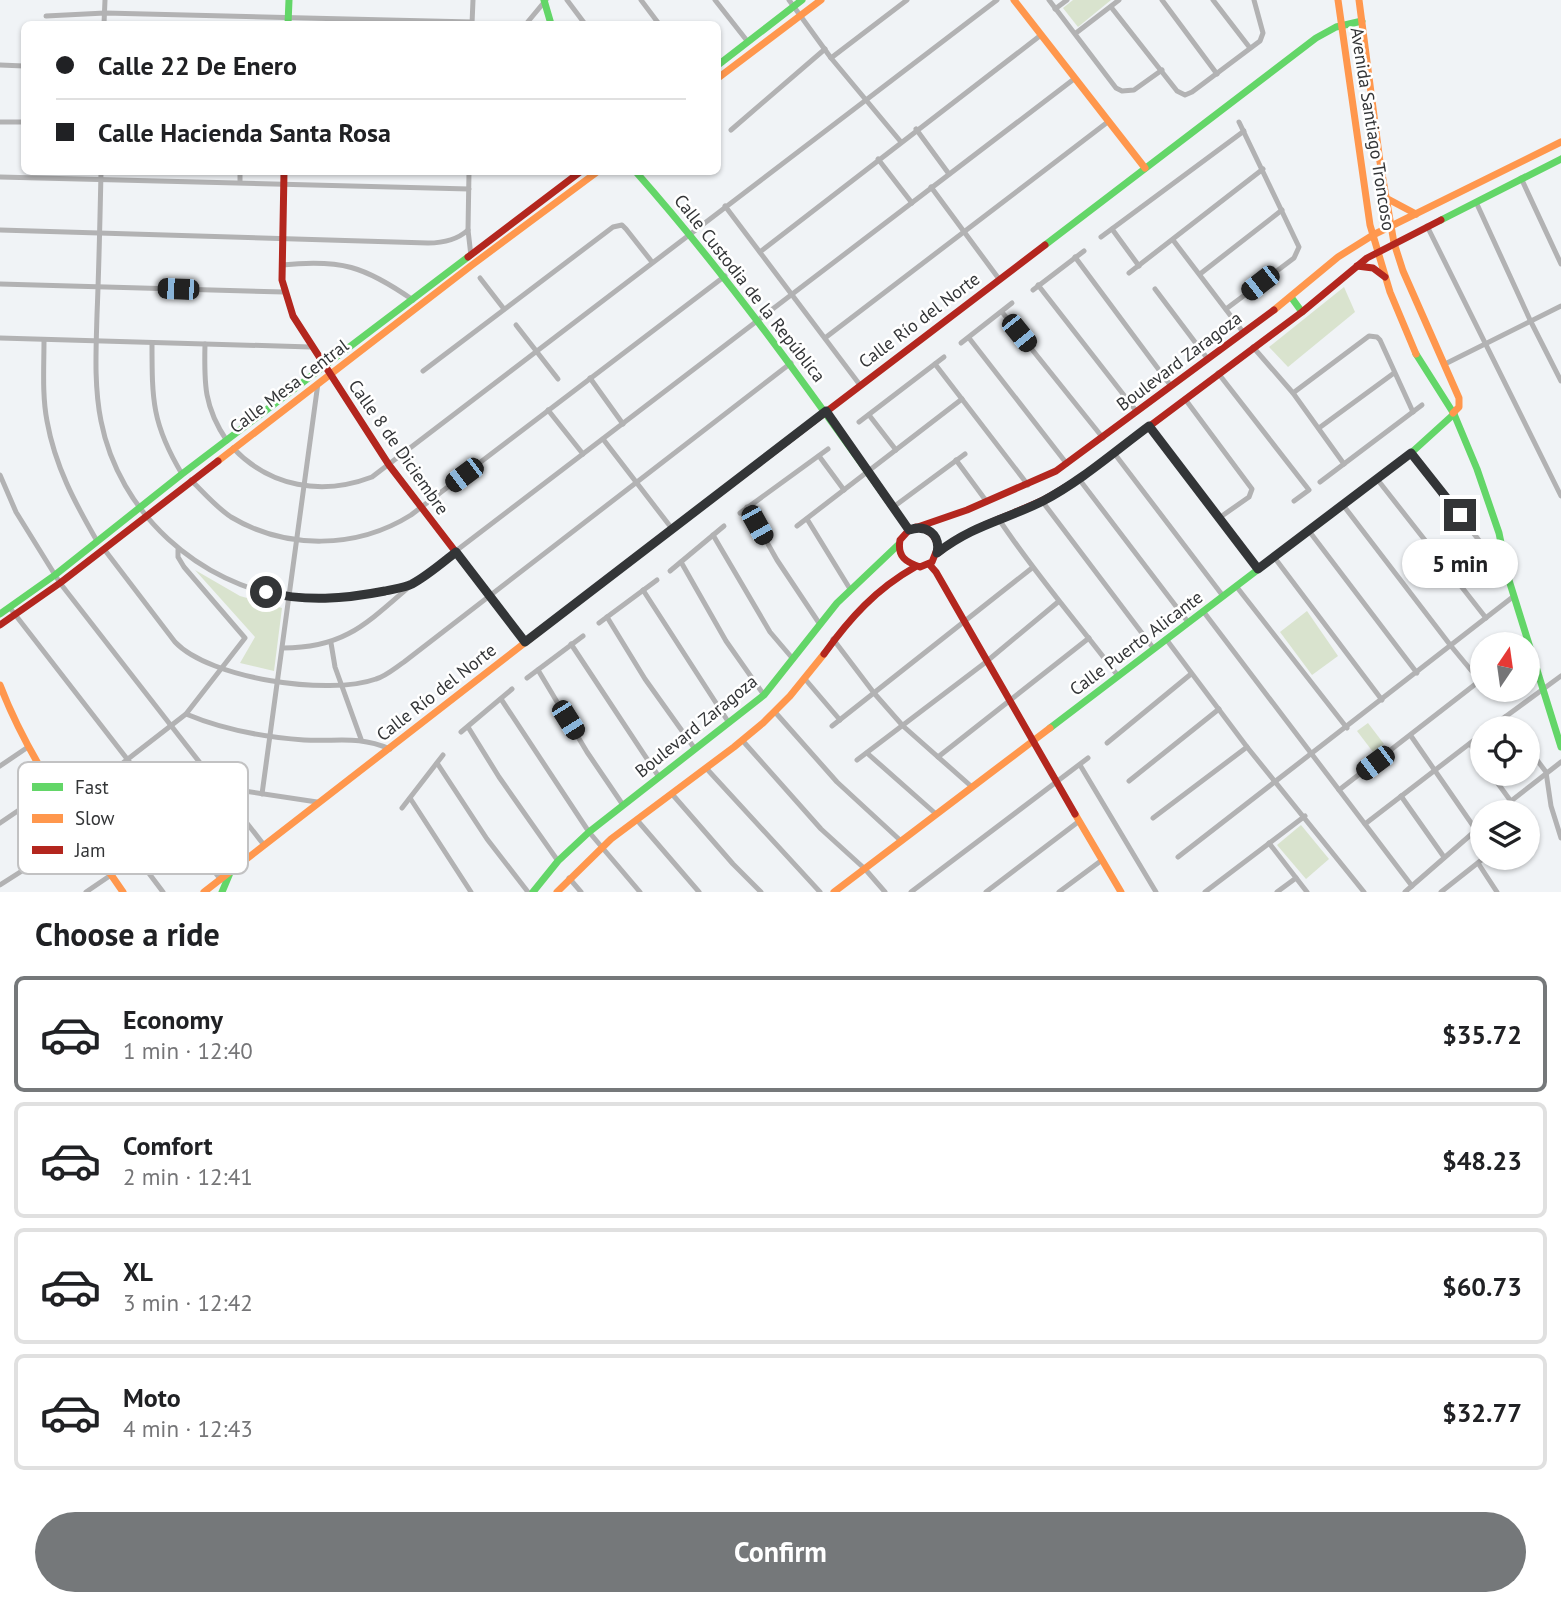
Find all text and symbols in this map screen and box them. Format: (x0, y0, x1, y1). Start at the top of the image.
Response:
street label: Avenida Santiago Troncoso (1346, 26, 1400, 232)
text: Calle 22 De Enero (98, 49, 297, 82)
text: Calle Hacienda Santa Rosa (98, 116, 391, 149)
street label: Calle Custodia de la República (669, 189, 831, 387)
car (1237, 262, 1284, 304)
street label: Calle Río del Norte (854, 267, 984, 373)
car (157, 278, 200, 300)
street label: Boulevard Zaragoza (1112, 306, 1246, 416)
car (998, 310, 1041, 356)
street label: Calle Mesa Central (225, 333, 354, 438)
street label: Calle 8 de Diciembre (344, 375, 454, 519)
car (441, 454, 488, 496)
route end (1444, 499, 1476, 531)
car (738, 502, 777, 548)
callout: 5 min (1402, 540, 1518, 588)
text: 5 min (1432, 549, 1488, 578)
route start (250, 576, 282, 608)
street label: Calle Puerto Alicante (1065, 585, 1207, 701)
north arrow (1470, 632, 1540, 702)
map controls (1470, 632, 1540, 870)
street label: Calle Río del Norte (372, 638, 500, 746)
street label: Boulevard Zaragoza (630, 670, 762, 782)
car (548, 697, 589, 743)
button: locate (1470, 716, 1540, 786)
car (1352, 742, 1399, 784)
legend (18, 762, 248, 874)
text: Fast (75, 775, 109, 799)
button: layers (1470, 800, 1540, 870)
text: Slow (75, 806, 115, 830)
text: Jam (74, 838, 105, 862)
text: Choose a ride (35, 913, 220, 955)
icon: car (39, 1003, 102, 1066)
text: Economy (123, 1003, 223, 1036)
text: $35.72 (1442, 1018, 1522, 1051)
text: 1 min · 12:40 (123, 1036, 253, 1065)
icon: car (39, 1129, 102, 1192)
text: Comfort (123, 1129, 213, 1162)
text: $48.23 (1442, 1144, 1522, 1177)
text: 2 min · 12:41 (123, 1162, 253, 1191)
icon: car (39, 1255, 102, 1318)
text: XL (123, 1255, 153, 1288)
text: $60.73 (1442, 1270, 1522, 1303)
text: 3 min · 12:42 (123, 1288, 253, 1317)
icon: car (39, 1381, 102, 1444)
text: Moto (123, 1381, 181, 1414)
text: $32.77 (1442, 1396, 1522, 1429)
text: 4 min · 12:43 (123, 1414, 253, 1443)
button: Confirm (35, 1512, 1526, 1592)

